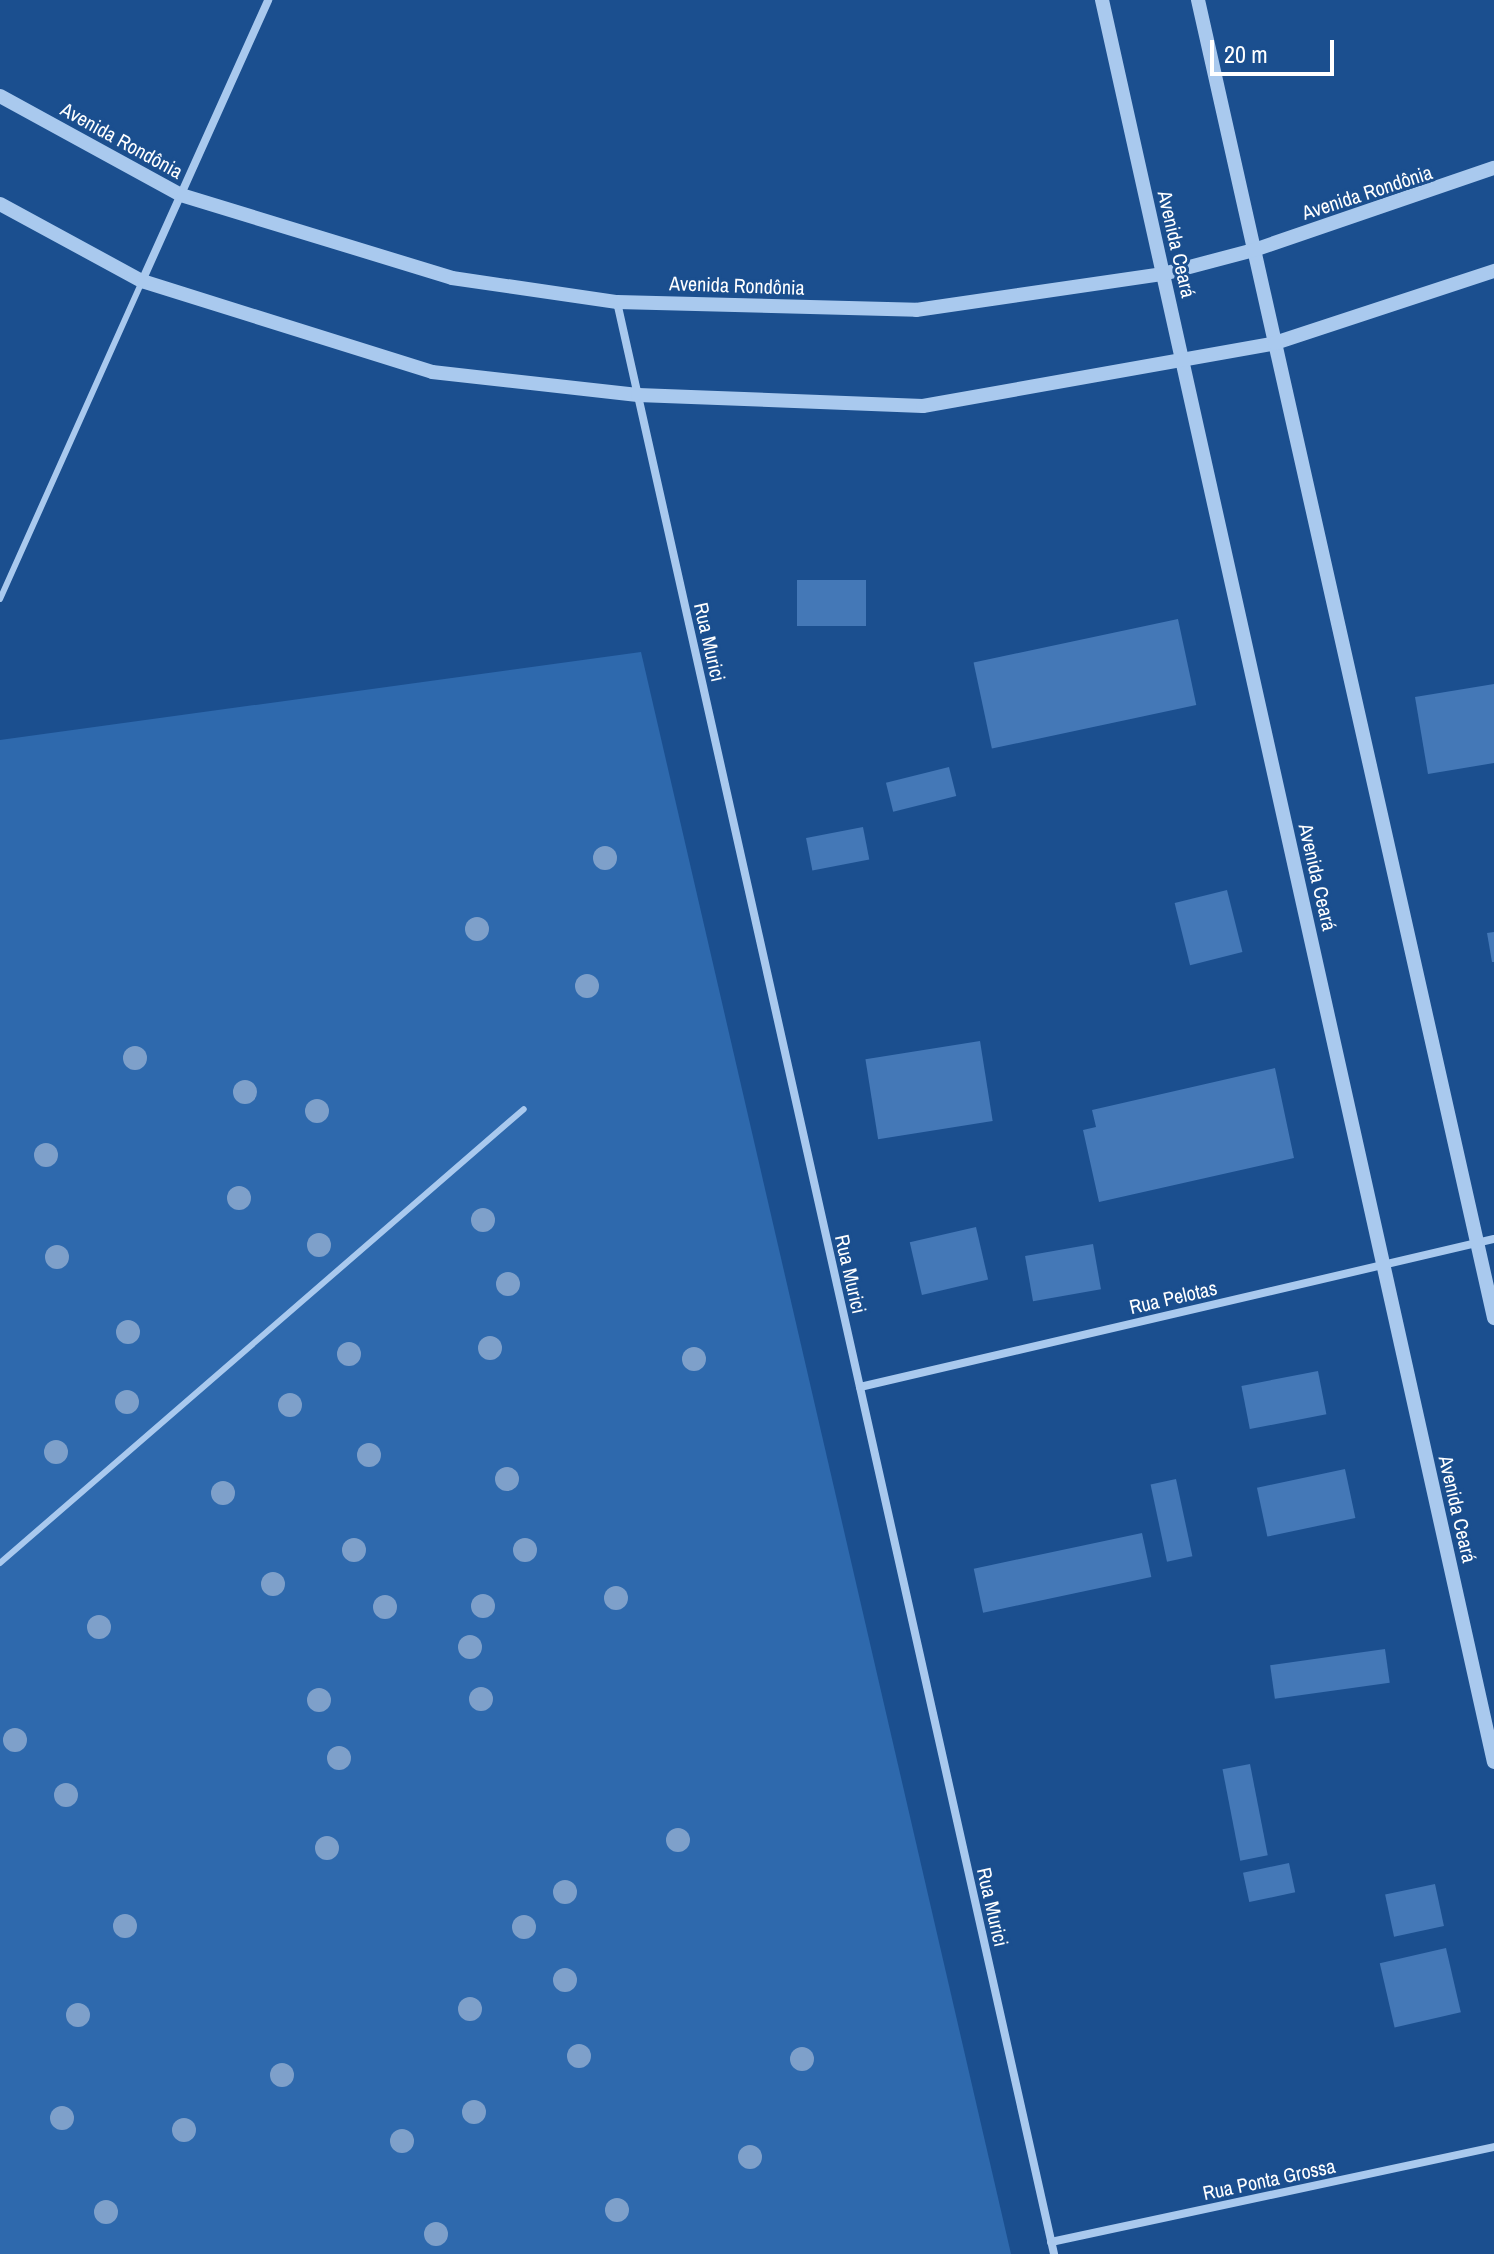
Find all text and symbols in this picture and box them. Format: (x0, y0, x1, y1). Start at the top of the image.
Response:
scale bar (1214, 24, 1338, 74)
text: 20 m (1224, 38, 1268, 70)
street label: Avenida Rondônia (57, 97, 187, 183)
street label: Avenida Rondônia (1299, 160, 1435, 224)
street label: Avenida Ceará (1153, 188, 1201, 300)
street label: Avenida Rondônia (669, 271, 805, 299)
street label: Rua Murici (689, 600, 731, 684)
street label: Avenida Ceará (1294, 821, 1342, 933)
street label: Rua Murici (830, 1232, 872, 1316)
street label: Rua Pelotas (1127, 1275, 1219, 1319)
street label: Avenida Ceará (1434, 1453, 1482, 1565)
street label: Rua Murici (972, 1865, 1014, 1949)
street label: Rua Ponta Grossa (1201, 2153, 1337, 2205)

